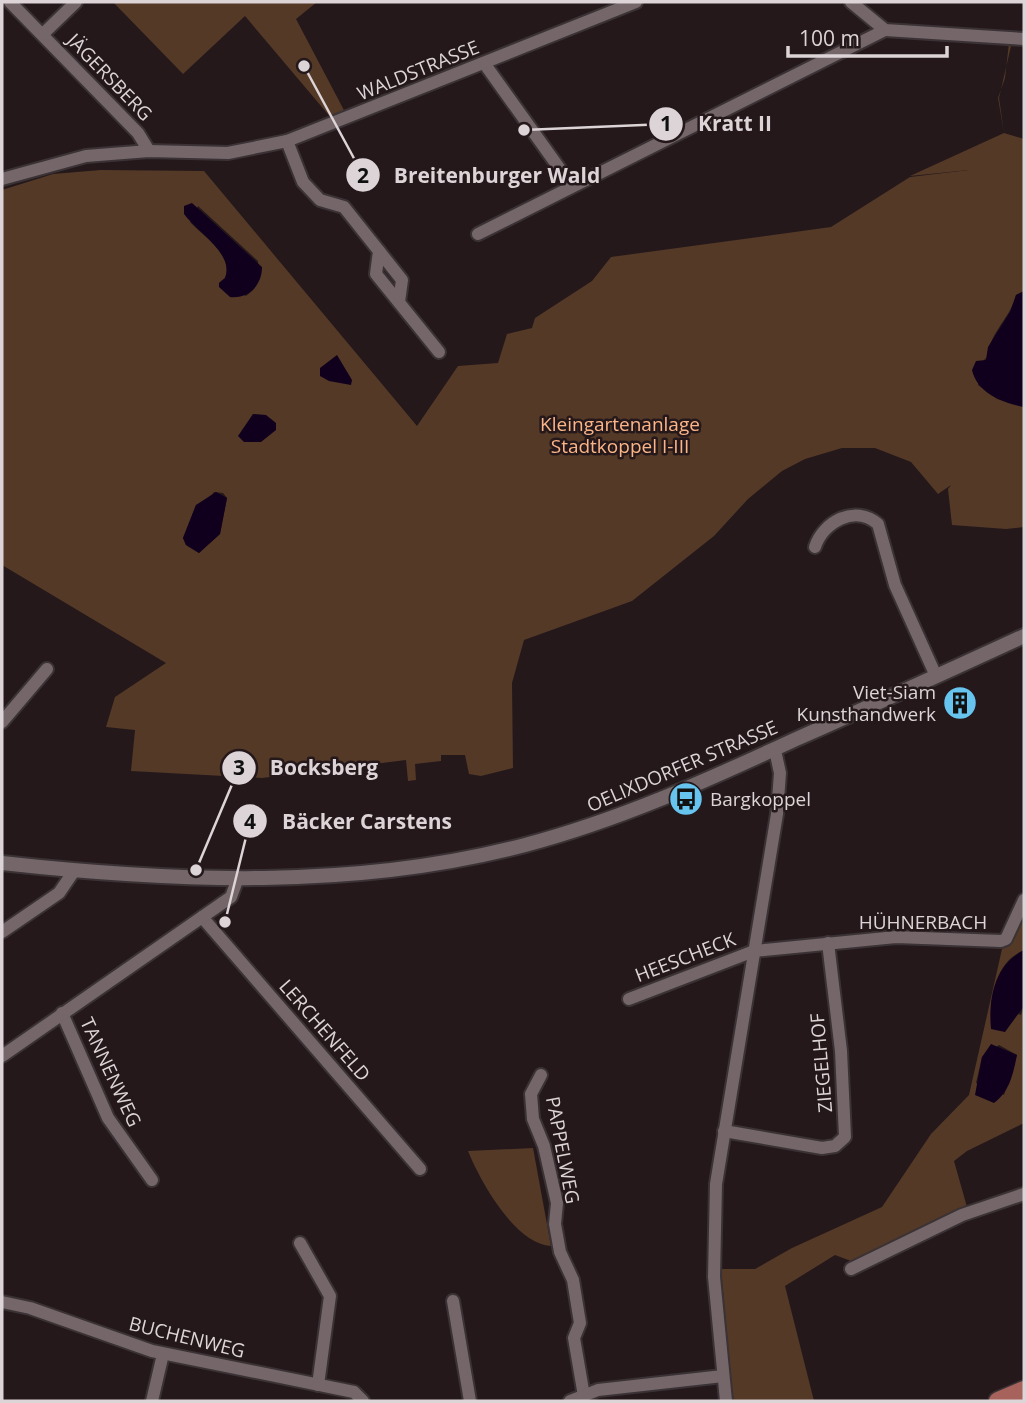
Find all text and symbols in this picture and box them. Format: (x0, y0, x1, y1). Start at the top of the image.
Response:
scale bar (788, 14, 947, 58)
text: 100 m (799, 24, 860, 52)
street label: JÄGERSBERG (60, 26, 158, 126)
street label: WALDSTRASSE (353, 34, 483, 106)
callout: Kratt II (649, 103, 786, 145)
text: 1 (660, 109, 672, 137)
text: Kratt II (698, 109, 772, 137)
callout: Breitenburger Wald (345, 154, 614, 196)
text: 2 (357, 161, 369, 189)
text: Breitenburger Wald (394, 161, 600, 189)
park label: Kleingartenanlage Stadtkoppel I-III (540, 411, 700, 459)
place label: Viet-Siam Kunsthandwerk (797, 679, 936, 727)
building icon: Viet-Siam Kunsthandwerk (941, 684, 979, 722)
street label: OELIXDORFER STRASSE (583, 714, 781, 818)
callout: Bocksberg (221, 747, 393, 789)
text: 3 (233, 753, 245, 781)
text: Bocksberg (270, 753, 378, 781)
bus stop icon: Bargkoppel (667, 780, 705, 818)
place label: Bargkoppel (710, 786, 811, 812)
callout: Bäcker Carstens (233, 800, 465, 842)
text: 4 (244, 807, 256, 835)
text: Bäcker Carstens (282, 807, 452, 835)
street label: HÜHNERBACH (859, 909, 987, 935)
street label: HEESCHECK (631, 926, 739, 988)
street label: LERCHENFELD (273, 974, 377, 1086)
street label: ZIEGELHOF (804, 1012, 838, 1114)
street label: TANNENWEG (74, 1013, 148, 1131)
street label: PAPPELWEG (540, 1094, 586, 1206)
street label: BUCHENWEG (126, 1310, 248, 1364)

